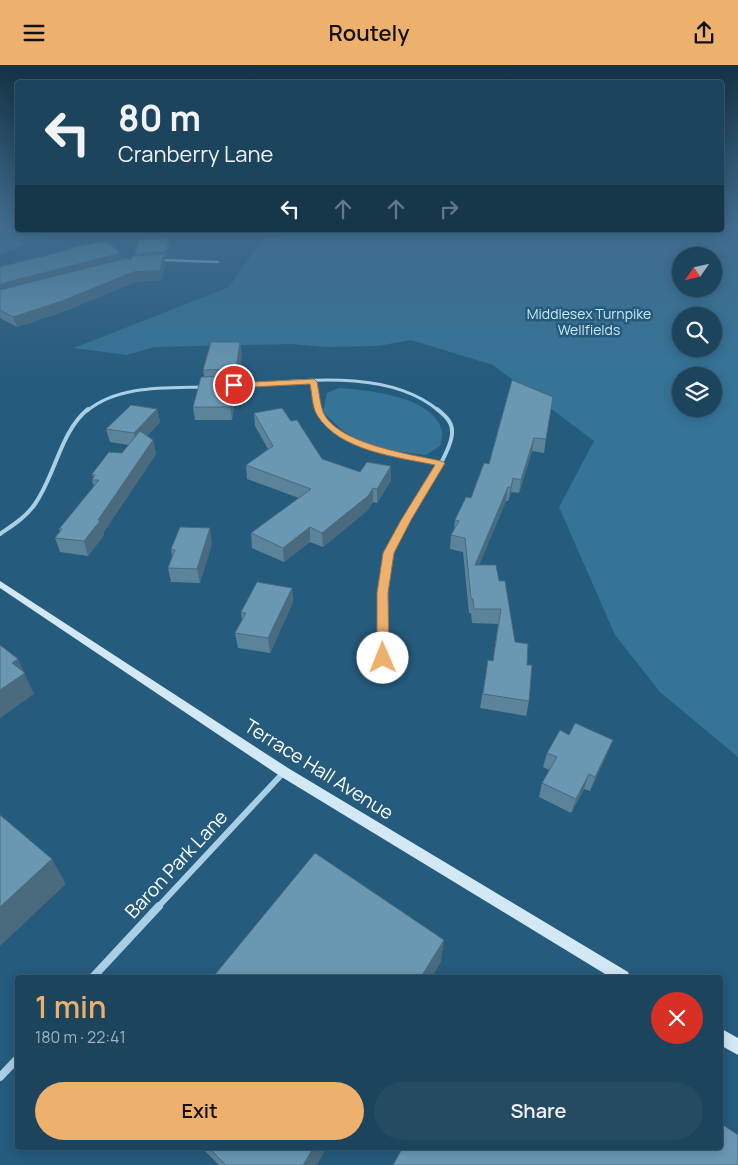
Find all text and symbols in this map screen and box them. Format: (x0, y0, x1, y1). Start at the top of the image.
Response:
text: Routely (328, 18, 410, 48)
icon: menu (20, 19, 48, 47)
icon: share (690, 19, 718, 47)
text: 80 m (118, 94, 201, 142)
icon: left (35, 100, 100, 165)
text: Cranberry Lane (118, 139, 273, 169)
icon: left (276, 195, 304, 223)
icon: ahead (329, 195, 357, 223)
icon: ahead (382, 195, 410, 223)
icon: right (435, 195, 463, 223)
north arrow (672, 247, 722, 297)
map controls (672, 247, 722, 417)
park label: Middlesex Turnpike Wellfields (527, 304, 651, 339)
button: search (672, 307, 722, 357)
pin (213, 364, 255, 406)
button: layers (672, 367, 722, 417)
icon: arrive (220, 371, 248, 399)
position arrow (356, 631, 408, 683)
street label: Terrace Hall Avenue (240, 713, 398, 825)
street label: Baron Park Lane (119, 804, 233, 924)
text: 1 min (35, 986, 107, 1027)
button: close (651, 992, 703, 1044)
text: 180 m · 22:41 (35, 1026, 126, 1048)
button: Exit (35, 1082, 364, 1140)
button: Share (374, 1082, 703, 1140)

